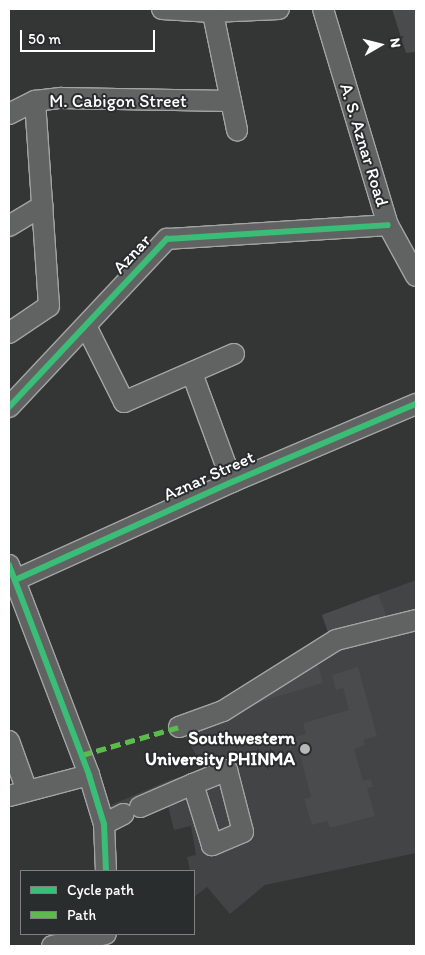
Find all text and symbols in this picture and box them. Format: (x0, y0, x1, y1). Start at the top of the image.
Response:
scale bar (22, 20, 158, 52)
north arrow (355, 20, 405, 70)
text: 50 m (28, 30, 61, 48)
text: N (386, 37, 404, 49)
street label: A. S. Aznar Road (335, 81, 393, 209)
street label: M. Cabigon Street (49, 90, 187, 112)
street label: Aznar (108, 230, 156, 278)
street label: Aznar Street (160, 446, 258, 506)
place label: Southwestern University PHINMA (145, 728, 295, 771)
marker: Southwestern University PHINMA (299, 743, 311, 755)
legend (20, 870, 195, 935)
text: Cycle path (67, 881, 134, 899)
text: Path (67, 906, 96, 924)

